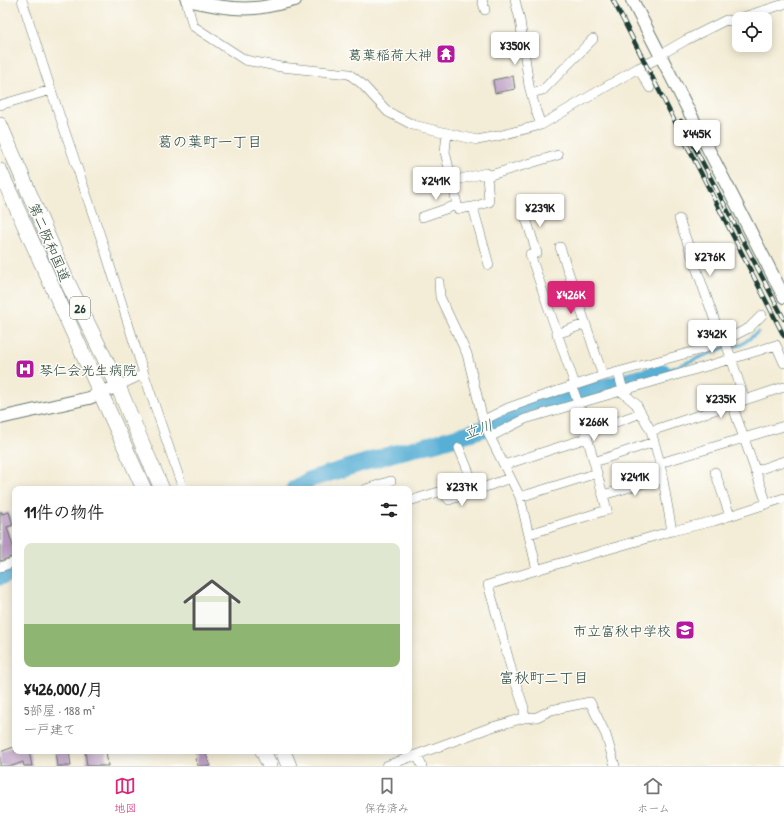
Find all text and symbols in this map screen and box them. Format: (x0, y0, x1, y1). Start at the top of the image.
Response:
map controls (732, 12, 772, 52)
button: locate (732, 12, 772, 52)
pin: ¥350K (487, 32, 543, 66)
text: ¥350K (500, 36, 530, 54)
temple icon: 葛葉稲荷大神 (435, 43, 457, 65)
place label: 葛葉稲荷大神 (348, 45, 432, 64)
pin: ¥445K (669, 120, 725, 154)
text: ¥445K (683, 124, 711, 142)
district label: 葛の葉町一丁目 (157, 131, 263, 152)
pin: ¥241K (408, 167, 464, 201)
text: ¥241K (422, 171, 450, 189)
pin: ¥239K (512, 194, 568, 228)
text: ¥239K (525, 198, 555, 216)
street label: 第二阪和国道 (25, 200, 75, 284)
pin: ¥276K (682, 243, 738, 277)
text: ¥276K (695, 247, 725, 265)
pin: ¥426K (543, 281, 599, 315)
text: ¥426K (557, 285, 585, 303)
road number: 26 (70, 297, 90, 319)
pin: ¥342K (684, 320, 740, 354)
text: ¥342K (697, 324, 727, 342)
hospital icon: 琴仁会光生病院 (14, 358, 36, 380)
place label: 琴仁会光生病院 (39, 360, 137, 379)
pin: ¥235K (693, 385, 749, 419)
text: ¥235K (706, 389, 736, 407)
pin: ¥266K (566, 408, 622, 442)
text: ¥266K (579, 412, 609, 430)
water label: 立川 (460, 414, 496, 444)
pin: ¥241K (607, 463, 663, 497)
text: ¥241K (621, 467, 649, 485)
pin: ¥237K (434, 473, 490, 507)
text: ¥237K (446, 477, 478, 495)
icon: filters (378, 499, 400, 521)
text: 11件の物件 (24, 500, 104, 523)
icon: home (176, 569, 248, 641)
school or university icon: 市立富秋中学校 (674, 619, 696, 641)
place label: 市立富秋中学校 (573, 621, 671, 640)
district label: 富秋町二丁目 (499, 667, 589, 688)
text: ¥426,000/月 (24, 677, 103, 700)
text: 5部屋 · 188 m² (24, 701, 95, 719)
text: 一戸建て (24, 720, 76, 738)
tab: 地図 (114, 775, 136, 815)
tab: 保存済み (365, 775, 409, 815)
tab: ホーム (637, 775, 670, 815)

